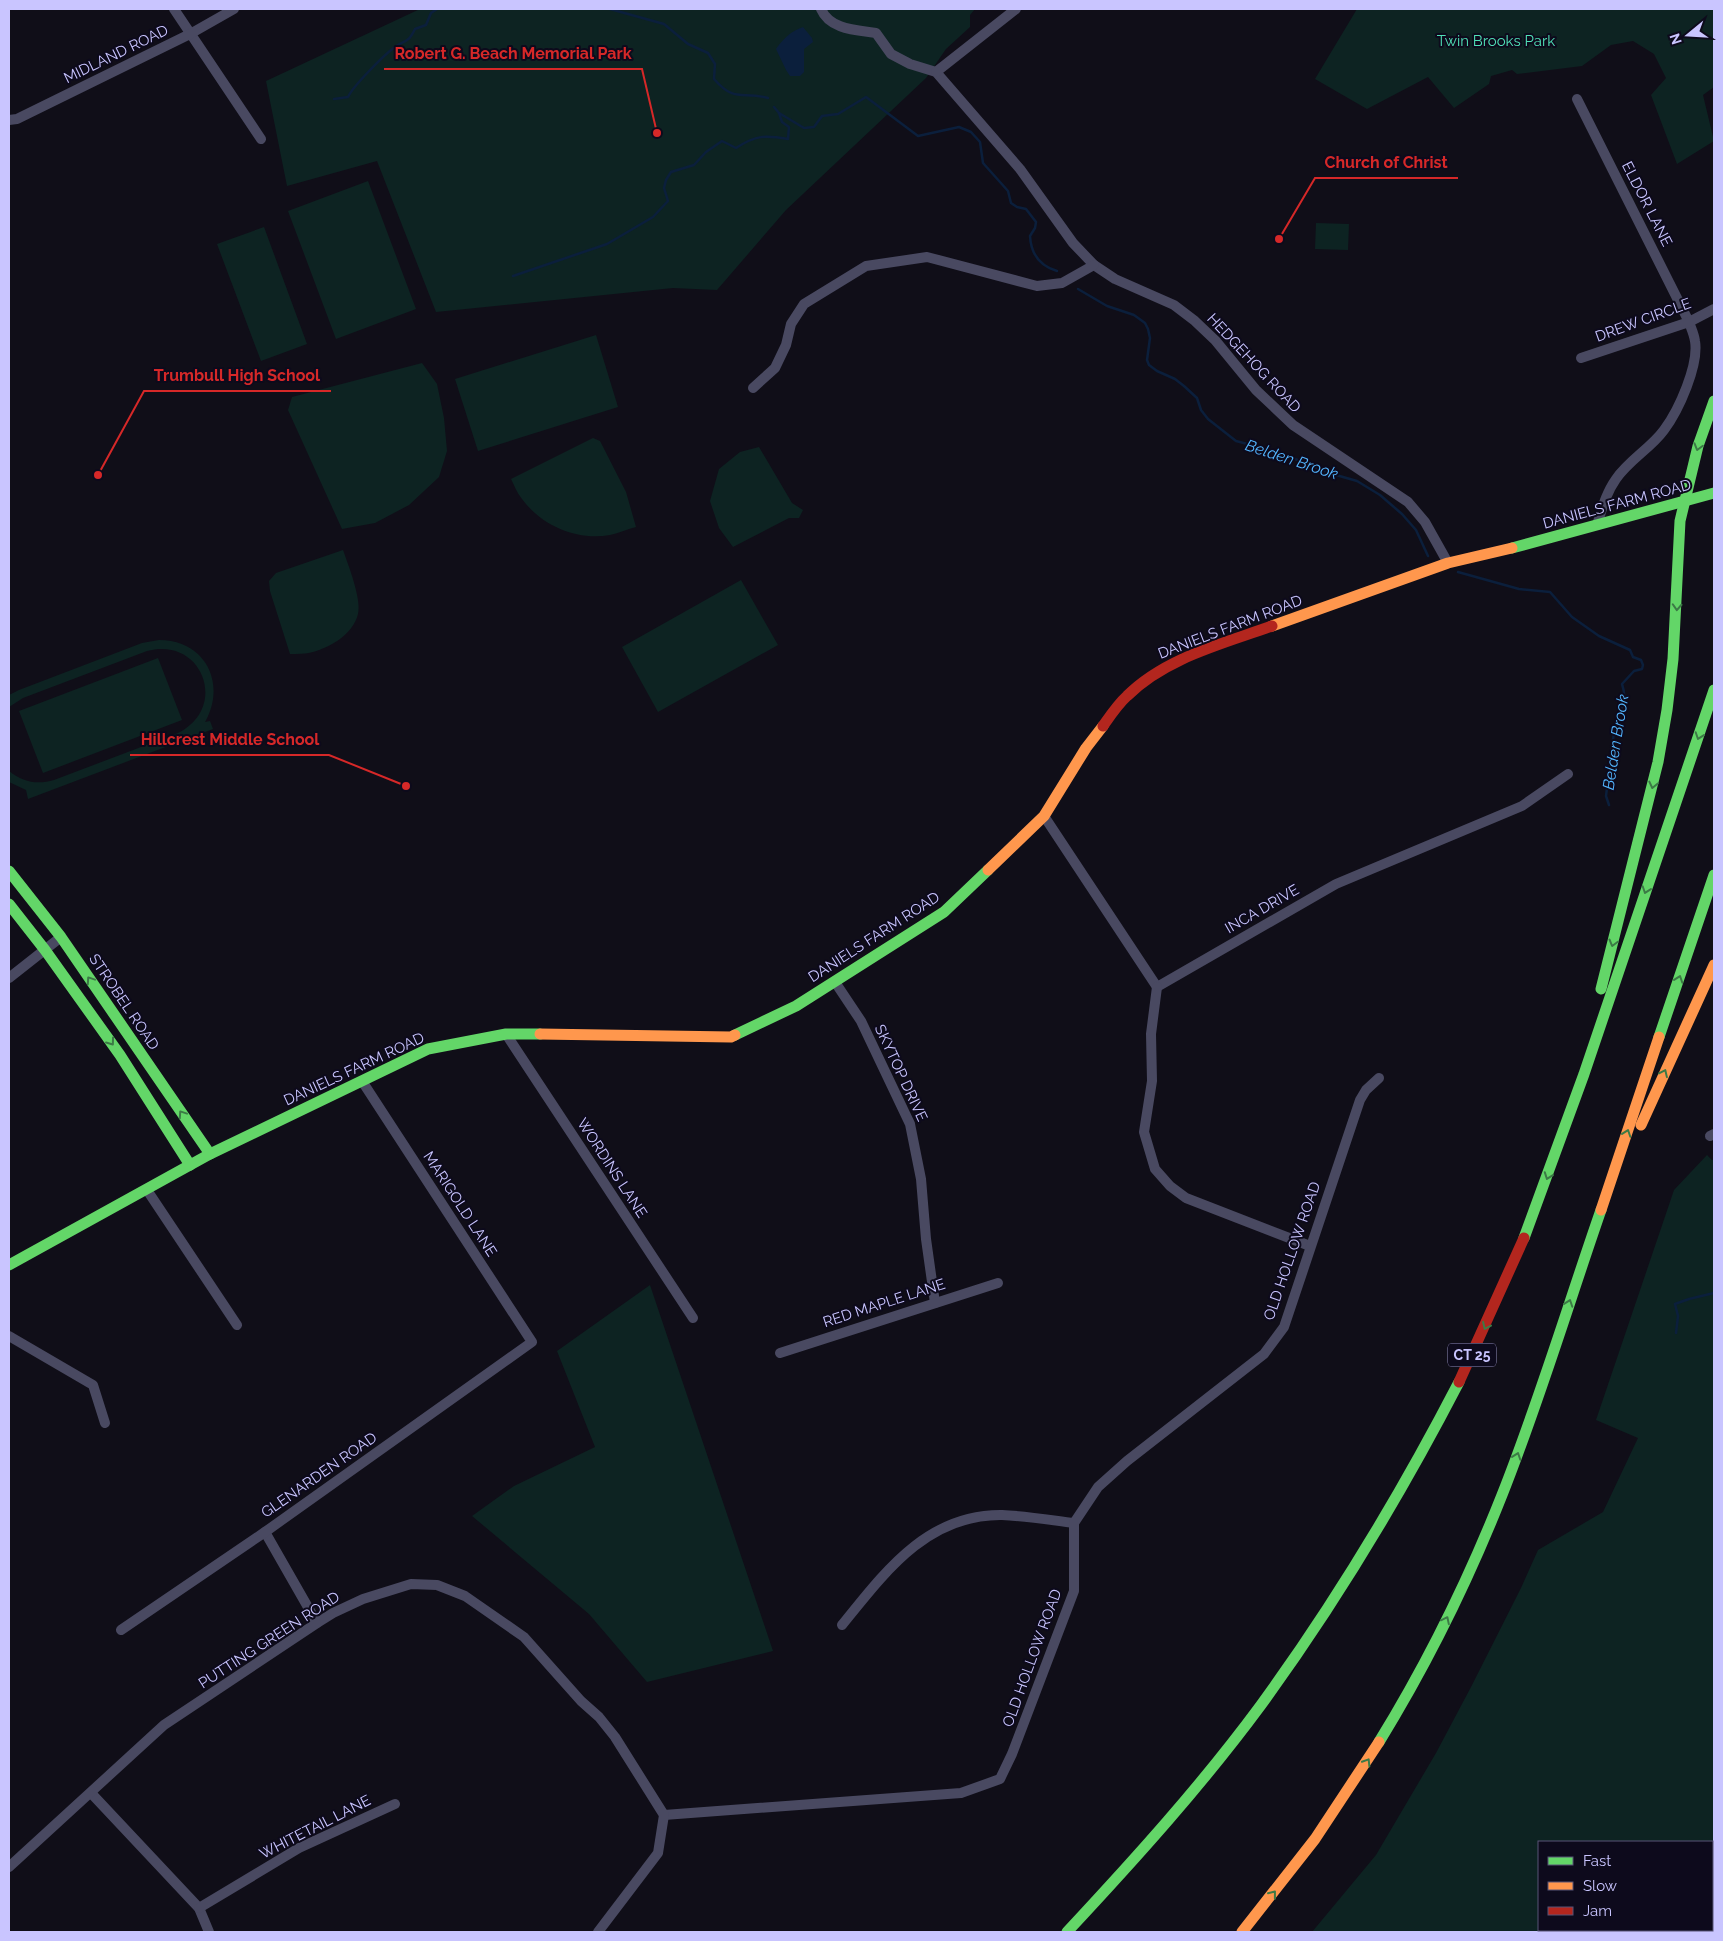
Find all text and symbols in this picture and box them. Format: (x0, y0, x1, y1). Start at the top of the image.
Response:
north arrow (1663, 10, 1713, 60)
street label: MIDLAND ROAD (61, 21, 171, 87)
text: N (1666, 31, 1685, 47)
park label: Twin Brooks Park (1437, 32, 1555, 50)
callout: Robert G. Beach Memorial Park (384, 38, 642, 69)
text: Robert G. Beach Memorial Park (394, 44, 632, 63)
callout: Church of Christ (1315, 147, 1458, 178)
text: Church of Christ (1324, 153, 1448, 172)
street label: ELDOR LANE (1618, 158, 1676, 250)
street label: DREW CIRCLE (1593, 294, 1693, 346)
street label: HEDGEHOG ROAD (1203, 310, 1305, 417)
callout: Trumbull High School (144, 360, 331, 391)
text: Trumbull High School (154, 366, 321, 385)
water label: Belden Brook (1243, 436, 1341, 484)
one-way arrow (1693, 442, 1703, 450)
street label: DANIELS FARM ROAD (1541, 475, 1693, 532)
street label: DANIELS FARM ROAD (1155, 591, 1305, 663)
one-way arrow (1671, 603, 1682, 611)
water label: Belden Brook (1599, 693, 1632, 791)
callout: Hillcrest Middle School (130, 724, 329, 755)
text: Hillcrest Middle School (141, 730, 320, 749)
one-way arrow (1694, 731, 1704, 740)
one-way arrow (1648, 781, 1658, 790)
street label: INCA DRIVE (1222, 881, 1302, 937)
one-way arrow (1642, 885, 1652, 894)
street label: DANIELS FARM ROAD (805, 888, 943, 986)
one-way arrow (1608, 938, 1619, 947)
street label: STROBEL ROAD (85, 951, 163, 1054)
one-way arrow (87, 976, 96, 985)
one-way arrow (1673, 976, 1683, 984)
street label: SKYTOP DRIVE (871, 1022, 931, 1124)
street label: DANIELS FARM ROAD (281, 1028, 427, 1109)
one-way arrow (105, 1036, 113, 1045)
one-way arrow (1658, 1069, 1669, 1078)
one-way arrow (179, 1110, 188, 1119)
street label: WORDINS LANE (573, 1115, 651, 1221)
one-way arrow (1621, 1130, 1631, 1138)
street label: MARIGOLD LANE (419, 1148, 501, 1260)
one-way arrow (1544, 1171, 1554, 1180)
street label: OLD HOLLOW ROAD (1260, 1179, 1324, 1323)
street label: RED MAPLE LANE (821, 1275, 947, 1331)
one-way arrow (1563, 1299, 1573, 1307)
one-way arrow (1481, 1321, 1492, 1330)
road number: CT 25 (1448, 1344, 1496, 1366)
street label: GLENARDEN ROAD (258, 1428, 380, 1522)
one-way arrow (1511, 1453, 1521, 1461)
street label: OLD HOLLOW ROAD (999, 1586, 1065, 1729)
street label: PUTTING GREEN ROAD (195, 1587, 343, 1692)
one-way arrow (1440, 1616, 1451, 1625)
one-way arrow (1361, 1758, 1370, 1767)
street label: WHITETAIL LANE (256, 1791, 374, 1863)
legend (1538, 1841, 1713, 1931)
text: Fast (1583, 1852, 1611, 1870)
text: Slow (1583, 1877, 1617, 1895)
one-way arrow (1268, 1891, 1277, 1900)
text: Jam (1583, 1902, 1612, 1920)

